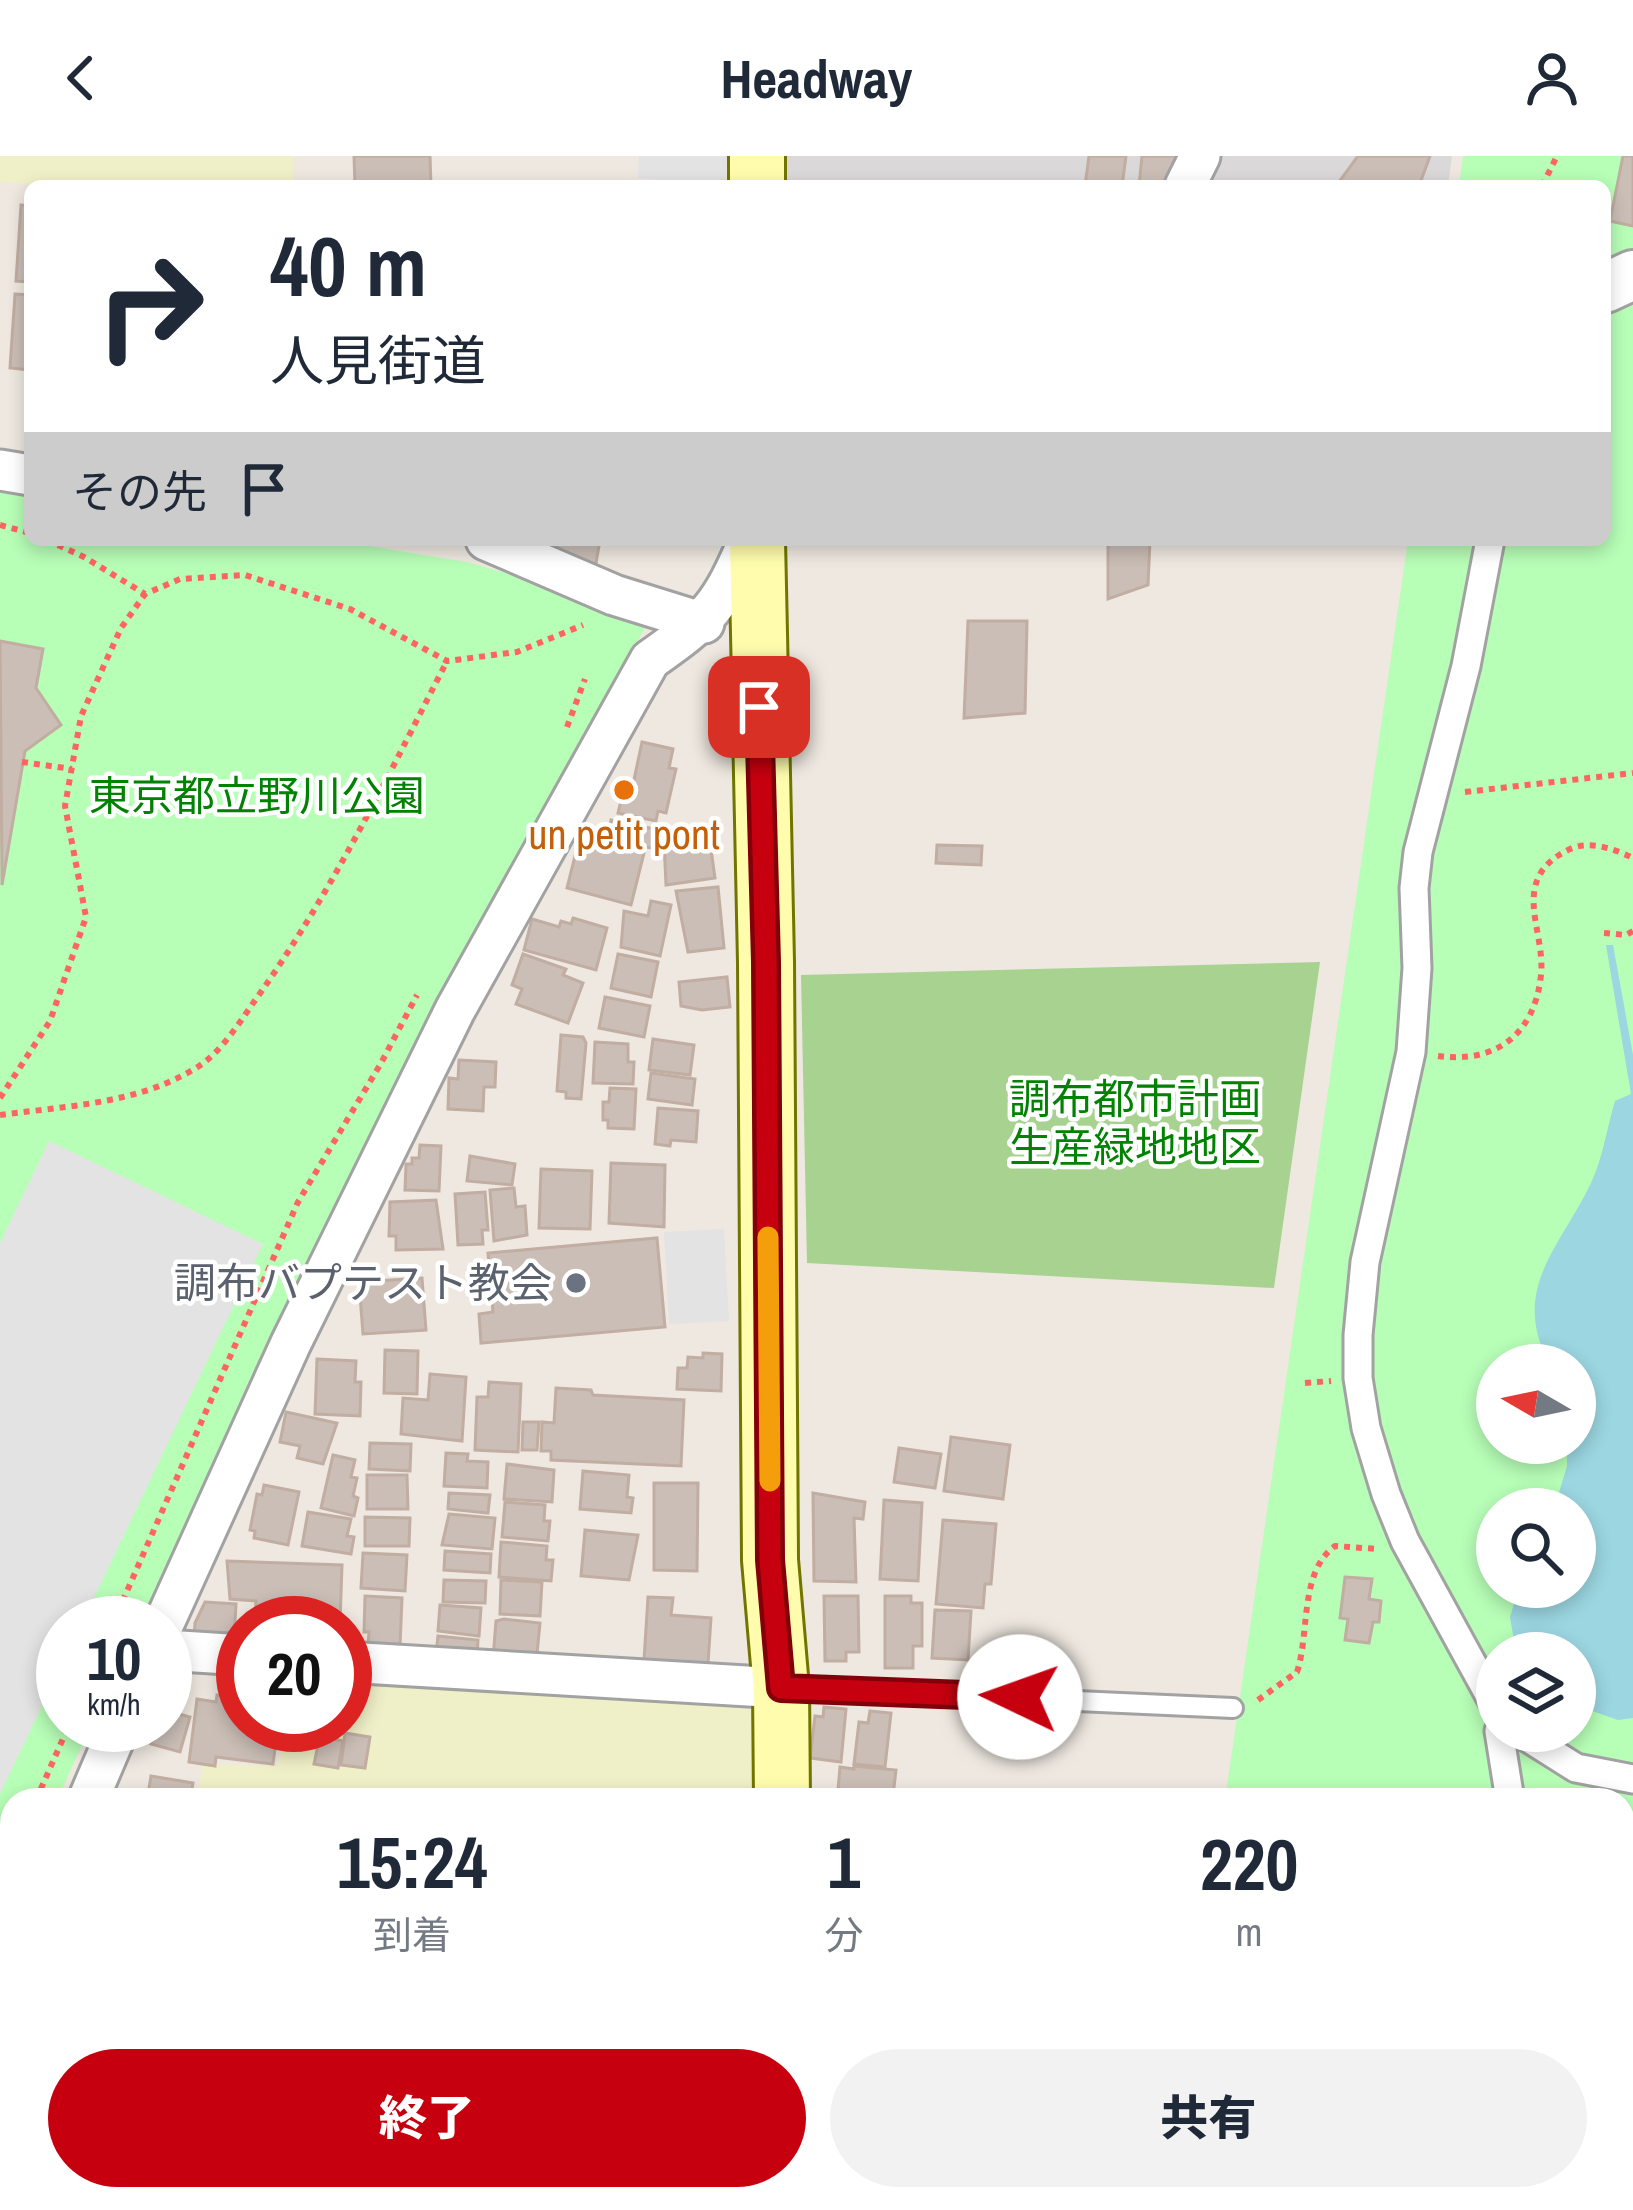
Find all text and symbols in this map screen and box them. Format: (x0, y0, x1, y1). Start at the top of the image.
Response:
text: Headway (721, 42, 912, 115)
icon: back (48, 45, 114, 111)
icon: person (1519, 45, 1585, 111)
text: 40 m (270, 209, 427, 322)
icon: right (72, 228, 228, 384)
text: 人見街道 (270, 324, 486, 397)
icon: arrive (231, 456, 297, 522)
text: その先 (72, 461, 207, 522)
pin (708, 656, 810, 758)
icon: arrive (726, 674, 792, 740)
park label: 東京都立野川公園 (89, 768, 425, 824)
marker: un petit pont (611, 777, 637, 803)
place label: un petit pont (528, 806, 720, 862)
park label: 調布都市計画 生産緑地地区 (1009, 1071, 1261, 1175)
place label: 調布バプテスト教会 (174, 1255, 552, 1311)
marker: 調布バプテスト教会 (563, 1270, 589, 1296)
north arrow (1476, 1344, 1596, 1464)
map controls (1476, 1344, 1596, 1752)
button: search (1476, 1488, 1596, 1608)
speed limit sign: 20 (216, 1596, 372, 1752)
text: 10 (87, 1618, 141, 1699)
button: layers (1476, 1632, 1596, 1752)
position arrow (957, 1634, 1083, 1760)
text: km/h (87, 1684, 141, 1724)
text: 15:24 (337, 1813, 488, 1910)
text: 1 (827, 1813, 860, 1910)
text: 220 (1200, 1815, 1298, 1912)
text: m (1236, 1906, 1262, 1958)
text: 到着 (373, 1909, 451, 1961)
text: 分 (824, 1909, 863, 1961)
button: 終了 (48, 2049, 806, 2187)
button: 共有 (830, 2049, 1587, 2187)

